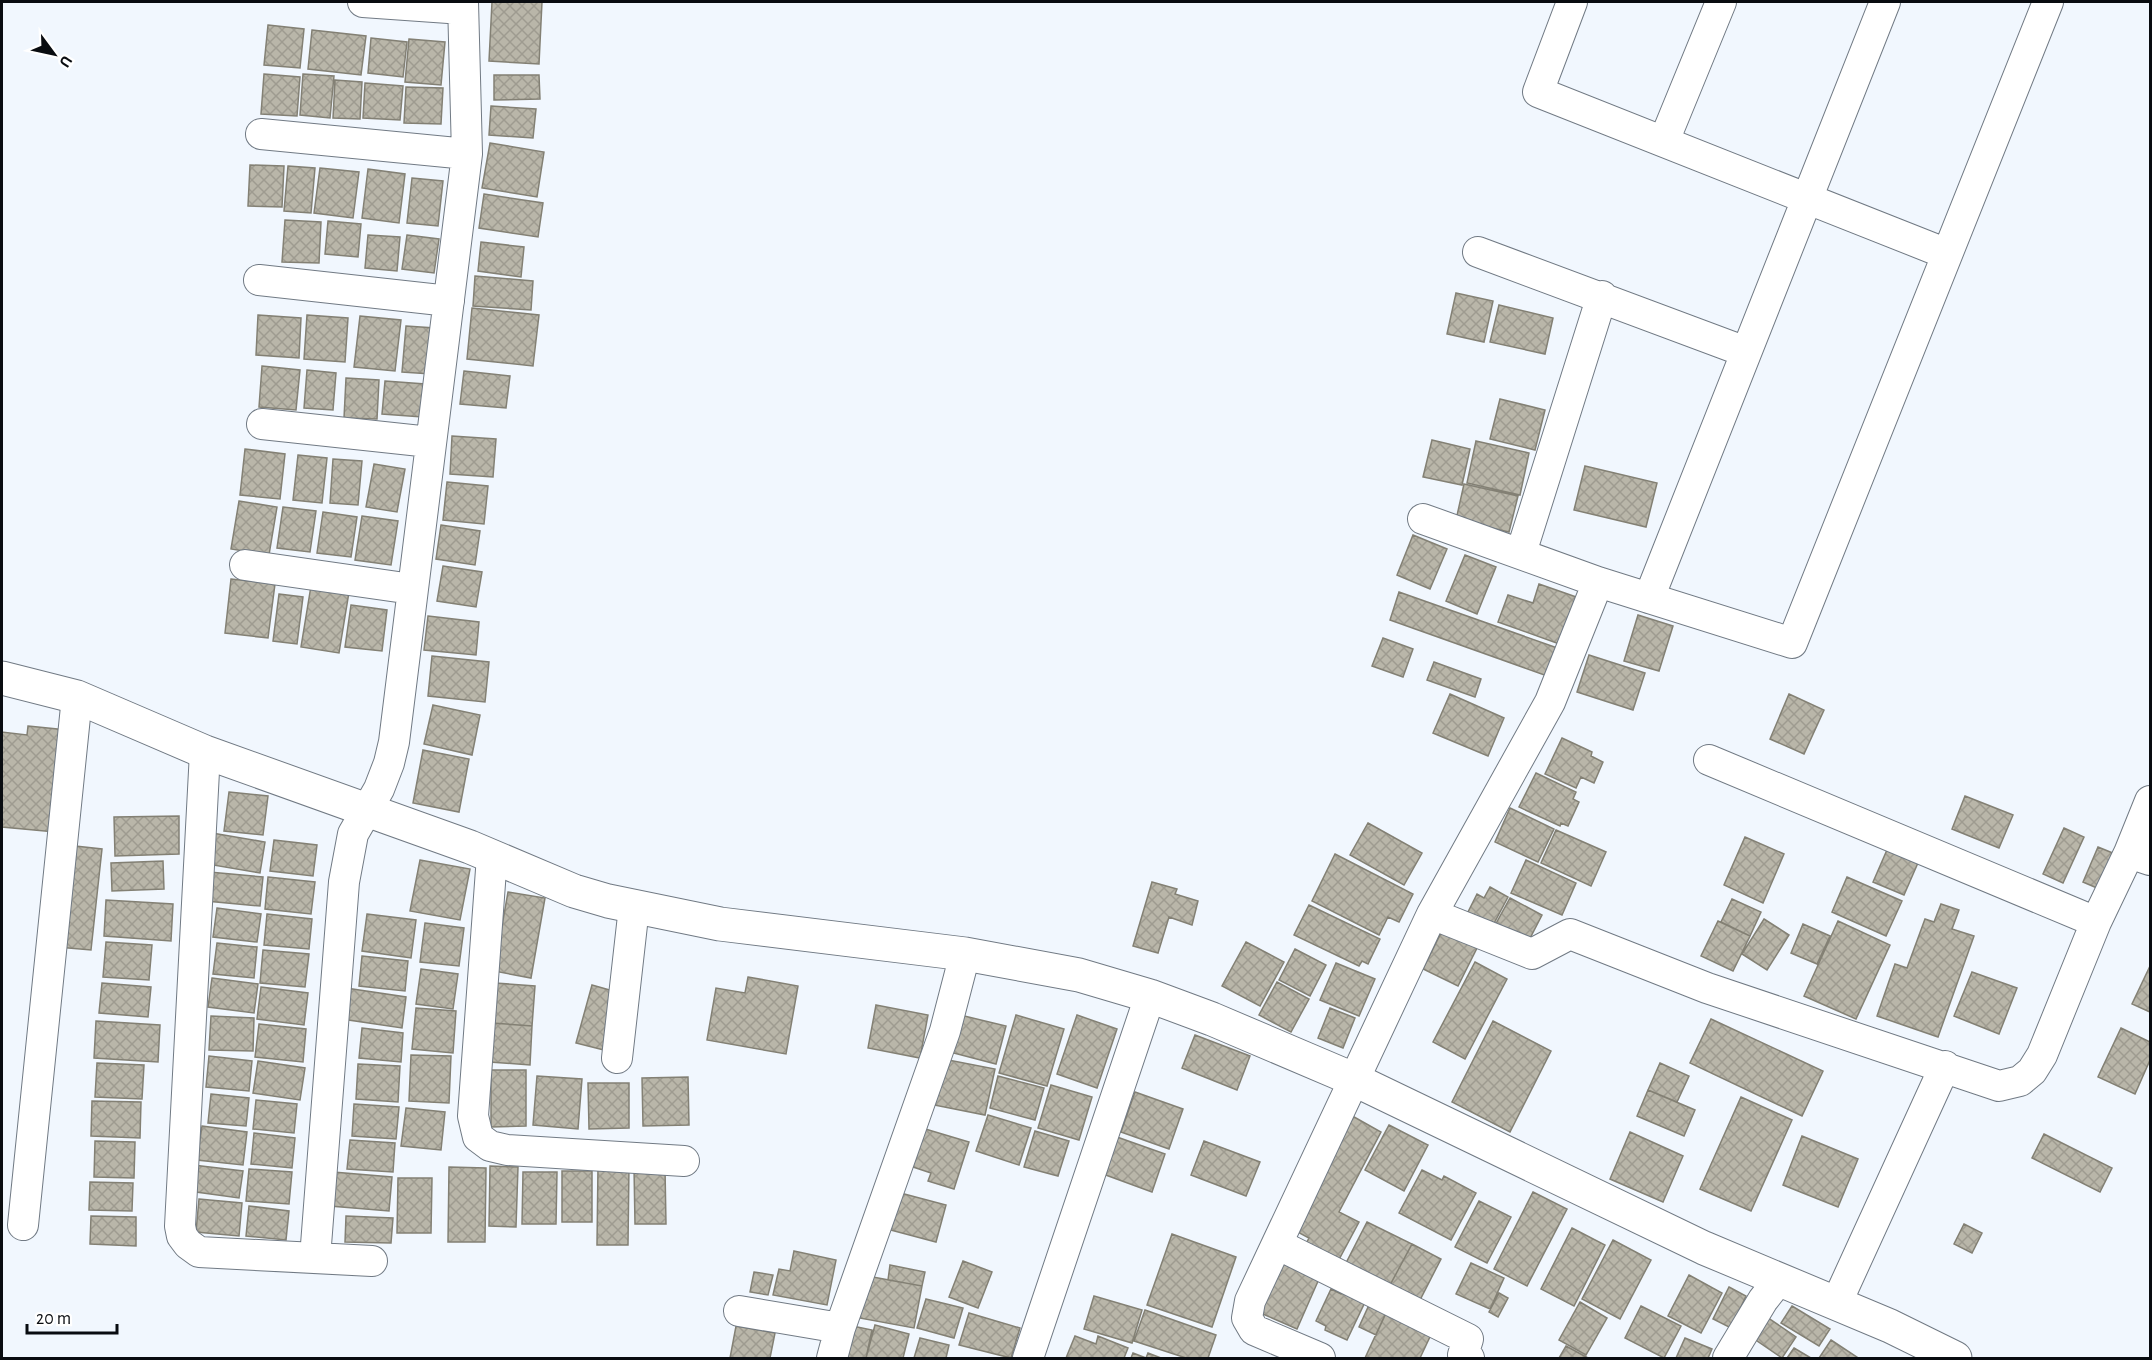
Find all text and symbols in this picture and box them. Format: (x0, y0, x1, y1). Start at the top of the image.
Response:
north arrow (24, 24, 84, 84)
text: U (56, 53, 75, 70)
scale bar (27, 1297, 117, 1335)
text: 20 m (36, 1310, 71, 1328)

